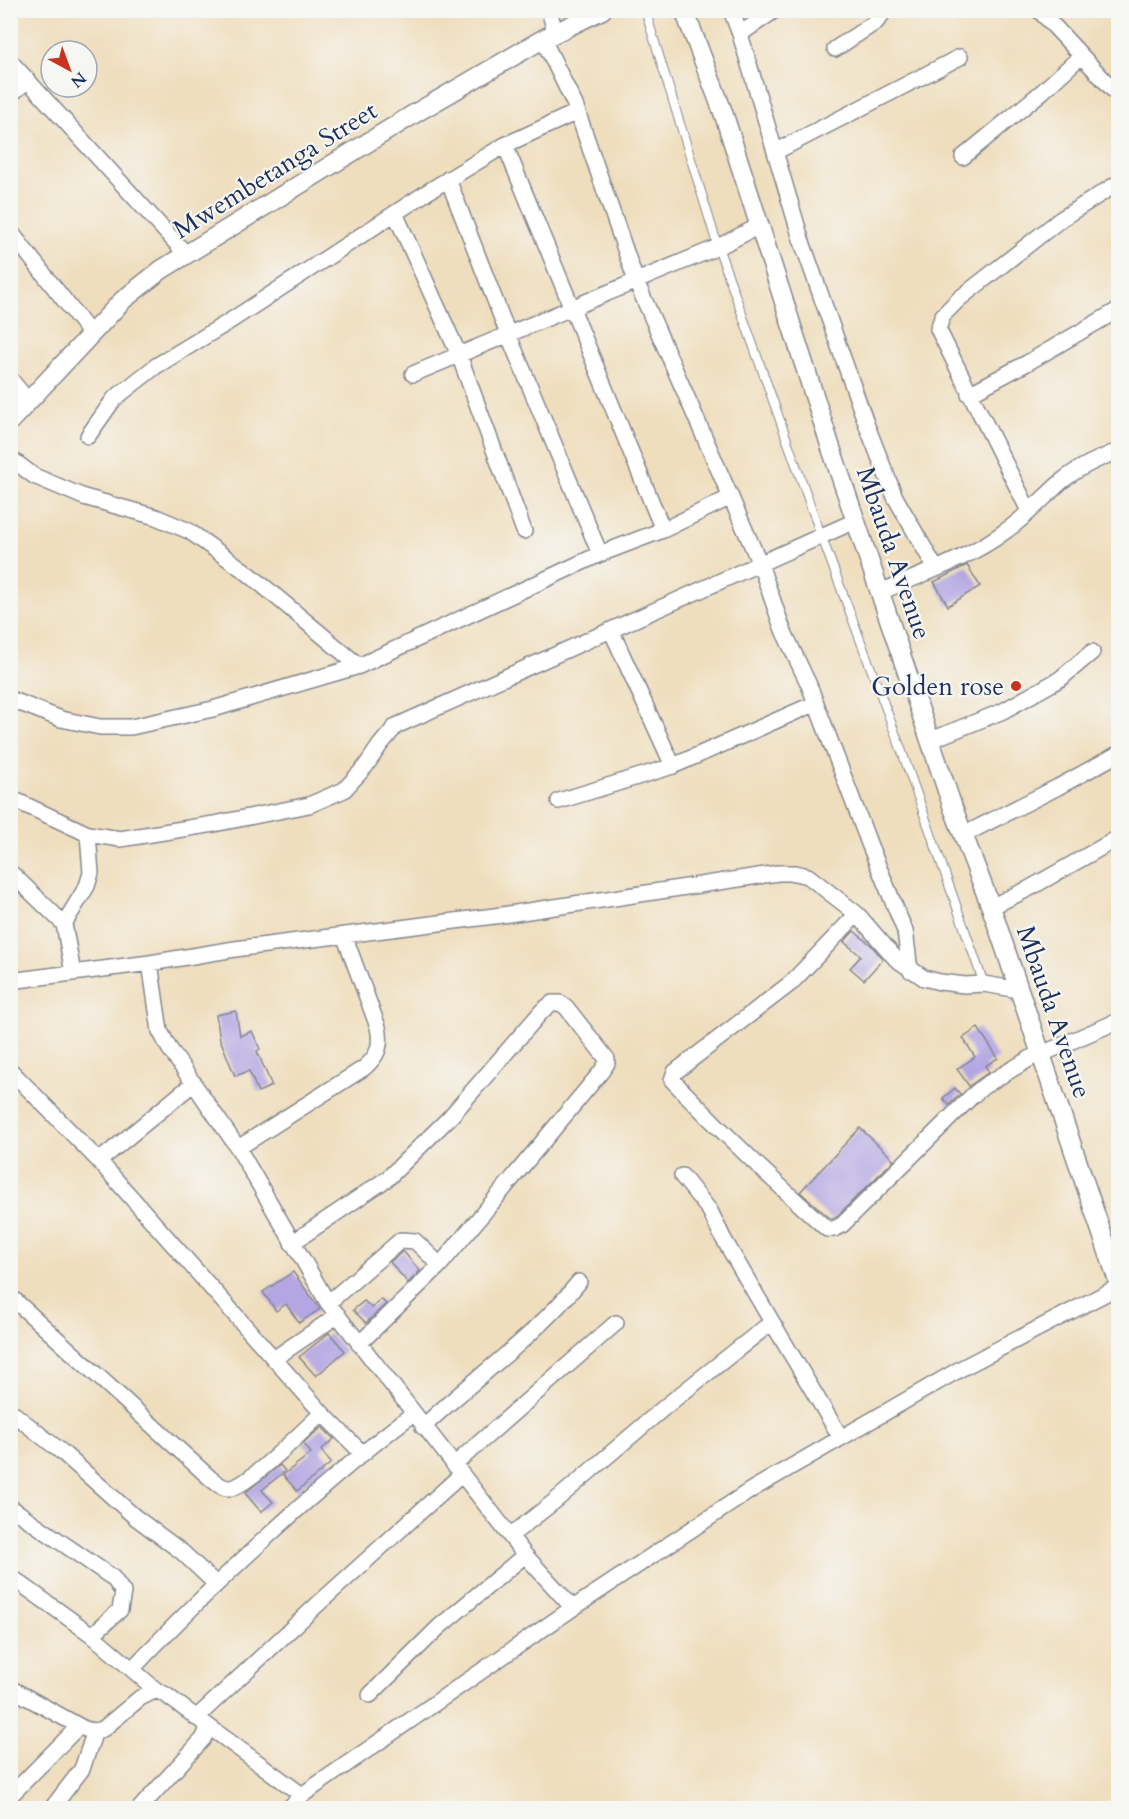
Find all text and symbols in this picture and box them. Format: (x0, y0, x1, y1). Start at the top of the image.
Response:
north arrow (39, 39, 99, 99)
text: N (66, 67, 91, 92)
street label: Mwembetanga Street (166, 93, 384, 247)
street label: Mbauda Avenue (848, 462, 940, 644)
place label: Golden rose (871, 669, 1004, 704)
marker: Golden rose (1009, 679, 1023, 693)
street label: Mbauda Avenue (1008, 921, 1100, 1103)

